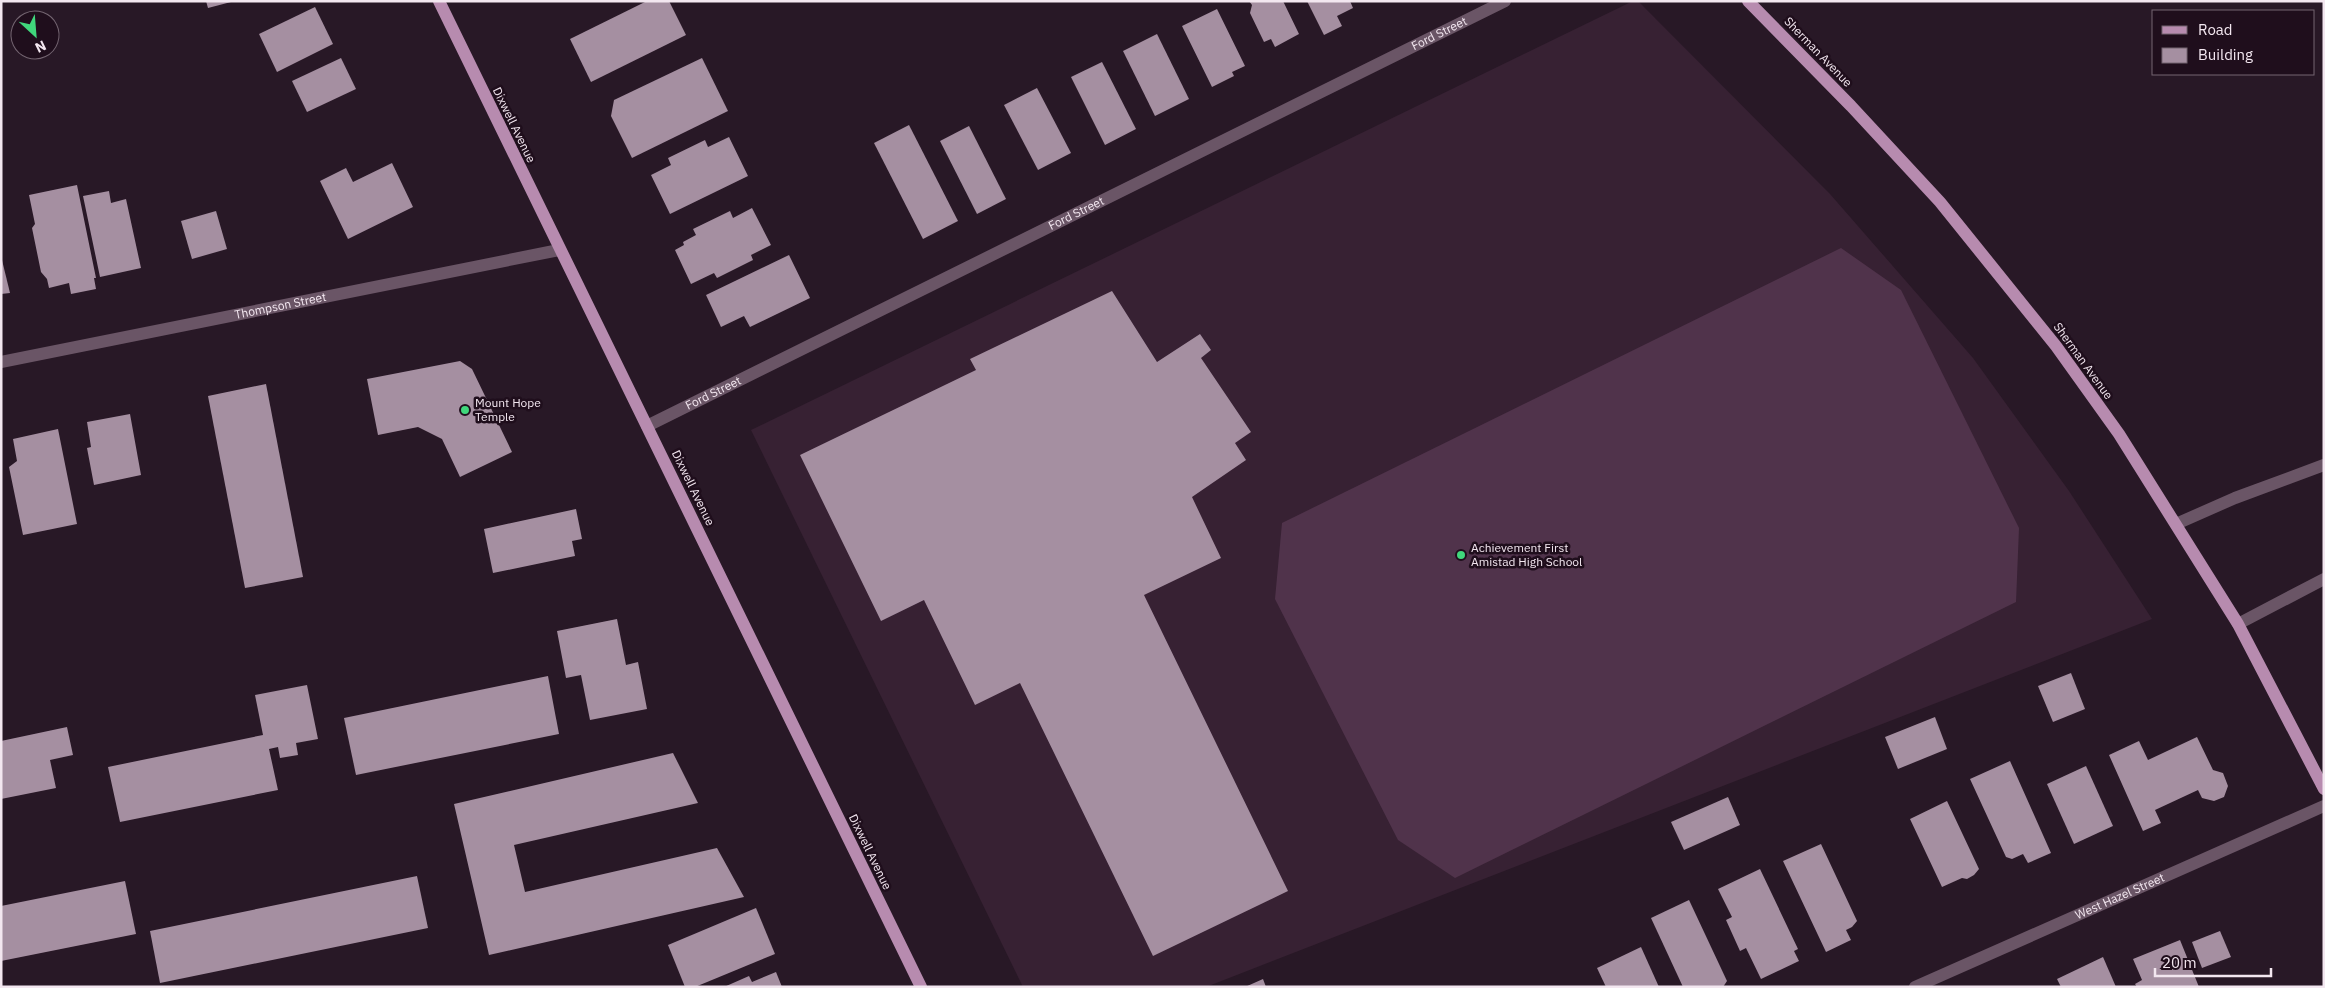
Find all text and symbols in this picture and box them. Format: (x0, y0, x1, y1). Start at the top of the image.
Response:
north arrow (10, 10, 60, 60)
legend (2152, 10, 2315, 75)
street label: Ford Street (1409, 13, 1469, 53)
street label: Sherman Avenue (1781, 14, 1856, 90)
text: Road (2198, 20, 2233, 39)
text: N (32, 36, 49, 57)
text: Building (2198, 45, 2253, 64)
street label: Dixwell Avenue (490, 85, 539, 165)
street label: Ford Street (1046, 193, 1106, 233)
street label: Thompson Street (233, 289, 327, 322)
street label: Sherman Avenue (2050, 319, 2117, 402)
street label: Ford Street (683, 373, 743, 413)
place label: Mount Hope Temple (475, 395, 541, 424)
marker: Mount Hope Temple (459, 404, 471, 416)
street label: Dixwell Avenue (669, 448, 718, 528)
place label: Achievement First Amistad High School (1471, 540, 1582, 569)
marker: Achievement First Amistad High School (1455, 549, 1467, 561)
street label: Dixwell Avenue (846, 812, 895, 892)
street label: West Hazel Street (2073, 870, 2167, 922)
scale bar (2155, 946, 2271, 978)
text: 20 m (2162, 953, 2197, 972)

